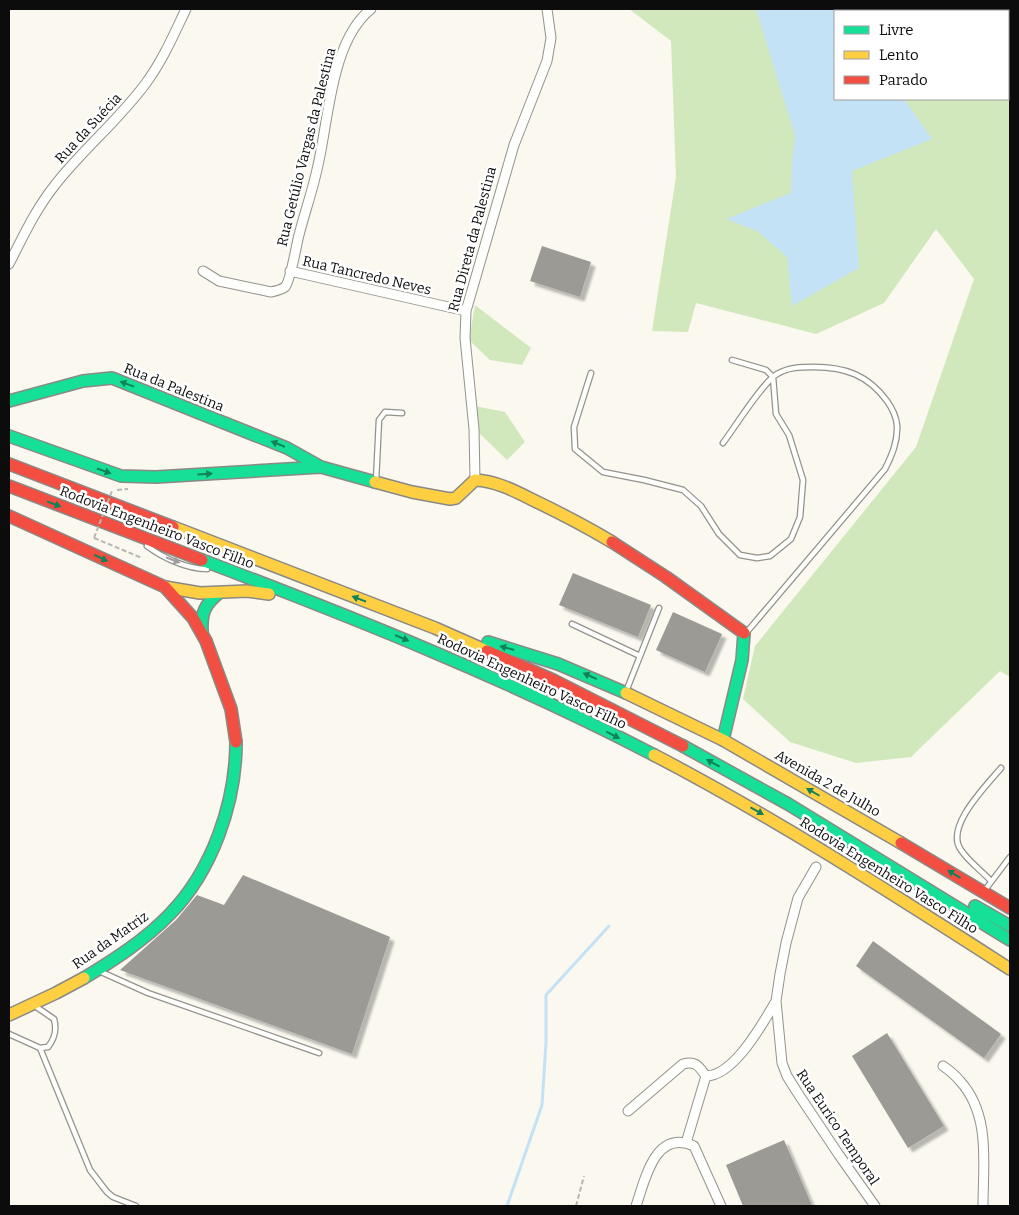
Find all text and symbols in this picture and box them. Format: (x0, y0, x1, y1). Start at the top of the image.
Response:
legend (834, 10, 1009, 100)
text: Livre (879, 21, 914, 39)
street label: Rua Getúlio Vargas da Palestina (274, 46, 340, 248)
text: Lento (879, 46, 919, 64)
text: Parado (879, 71, 928, 89)
street label: Rua da Suécia (52, 89, 125, 167)
street label: Rua Direta da Palestina (445, 164, 500, 313)
street label: Rua Tancredo Neves (301, 252, 433, 299)
street label: Rua da Palestina (121, 360, 227, 415)
one-way arrow (119, 380, 134, 388)
one-way arrow (270, 440, 285, 448)
one-way arrow (96, 468, 111, 475)
one-way arrow (197, 470, 213, 478)
street label: Rodovia Engenheiro Vasco Filho (57, 482, 256, 572)
one-way arrow (47, 500, 62, 508)
one-way arrow (94, 554, 108, 562)
one-way arrow (166, 556, 181, 564)
one-way arrow (352, 595, 367, 602)
street label: Rodovia Engenheiro Vasco Filho (434, 630, 629, 733)
one-way arrow (395, 634, 409, 642)
one-way arrow (500, 643, 515, 651)
one-way arrow (583, 672, 597, 680)
one-way arrow (606, 731, 620, 739)
street label: Avenida 2 de Julho (772, 746, 883, 820)
one-way arrow (706, 758, 720, 767)
one-way arrow (807, 788, 820, 797)
one-way arrow (749, 807, 764, 815)
street label: Rodovia Engenheiro Vasco Filho (797, 813, 981, 937)
one-way arrow (947, 869, 960, 878)
street label: Rua da Matriz (69, 908, 152, 973)
street label: Rua Eurico Temporal (793, 1066, 883, 1188)

